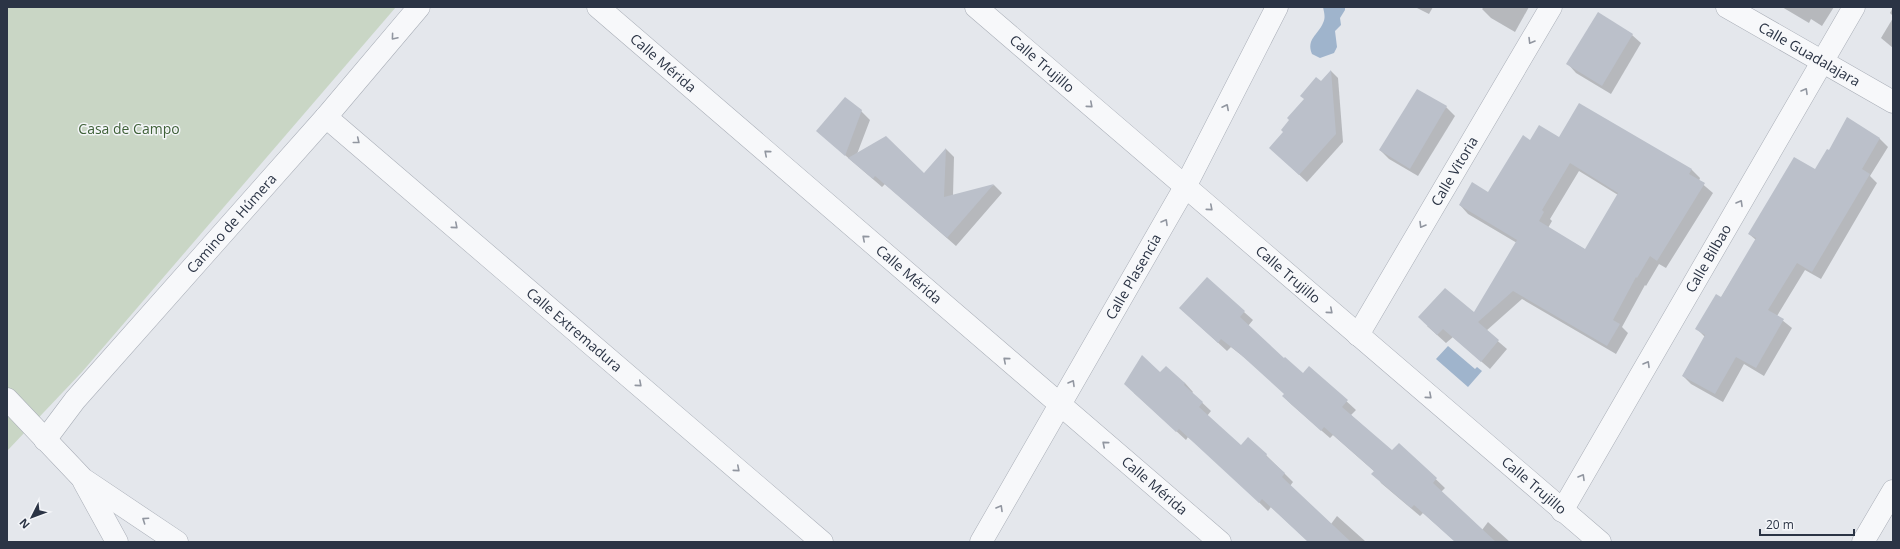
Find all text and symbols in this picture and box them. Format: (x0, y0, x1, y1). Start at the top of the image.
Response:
street label: Calle Guadalajara (1755, 17, 1864, 90)
street label: Calle Mérida (627, 29, 701, 96)
street label: Calle Trujillo (1006, 30, 1079, 96)
one-way arrow (392, 32, 399, 39)
one-way arrow (1528, 37, 1536, 44)
one-way arrow (1801, 88, 1808, 95)
one-way arrow (1085, 101, 1093, 108)
one-way arrow (1221, 104, 1229, 112)
park label: Casa de Campo (78, 119, 180, 138)
street label: Calle Vitoria (1426, 133, 1482, 209)
one-way arrow (352, 137, 359, 144)
one-way arrow (764, 151, 771, 158)
street label: Camino de Húmera (182, 169, 281, 277)
one-way arrow (1736, 200, 1743, 207)
one-way arrow (1205, 203, 1213, 211)
one-way arrow (1160, 219, 1167, 226)
street label: Calle Bilbao (1681, 220, 1735, 296)
one-way arrow (451, 221, 458, 228)
one-way arrow (1420, 221, 1427, 228)
street label: Calle Plasencia (1101, 230, 1165, 323)
one-way arrow (862, 235, 870, 243)
street label: Calle Mérida (872, 240, 946, 308)
street label: Calle Trujillo (1252, 241, 1325, 307)
street label: Calle Extremadura (523, 283, 627, 376)
one-way arrow (1325, 306, 1333, 314)
one-way arrow (1003, 357, 1011, 364)
one-way arrow (1642, 361, 1649, 368)
one-way arrow (634, 379, 641, 386)
one-way arrow (1068, 380, 1075, 387)
one-way arrow (1424, 391, 1431, 398)
one-way arrow (1102, 441, 1110, 448)
street label: Calle Mérida (1118, 452, 1192, 519)
street label: Calle Trujillo (1498, 452, 1571, 518)
one-way arrow (732, 464, 740, 471)
one-way arrow (1577, 474, 1584, 481)
north arrow (12, 497, 52, 537)
one-way arrow (996, 505, 1003, 512)
scale bar (1760, 511, 1854, 537)
text: N (16, 516, 33, 532)
text: 20 m (1766, 516, 1794, 533)
one-way arrow (142, 518, 149, 525)

